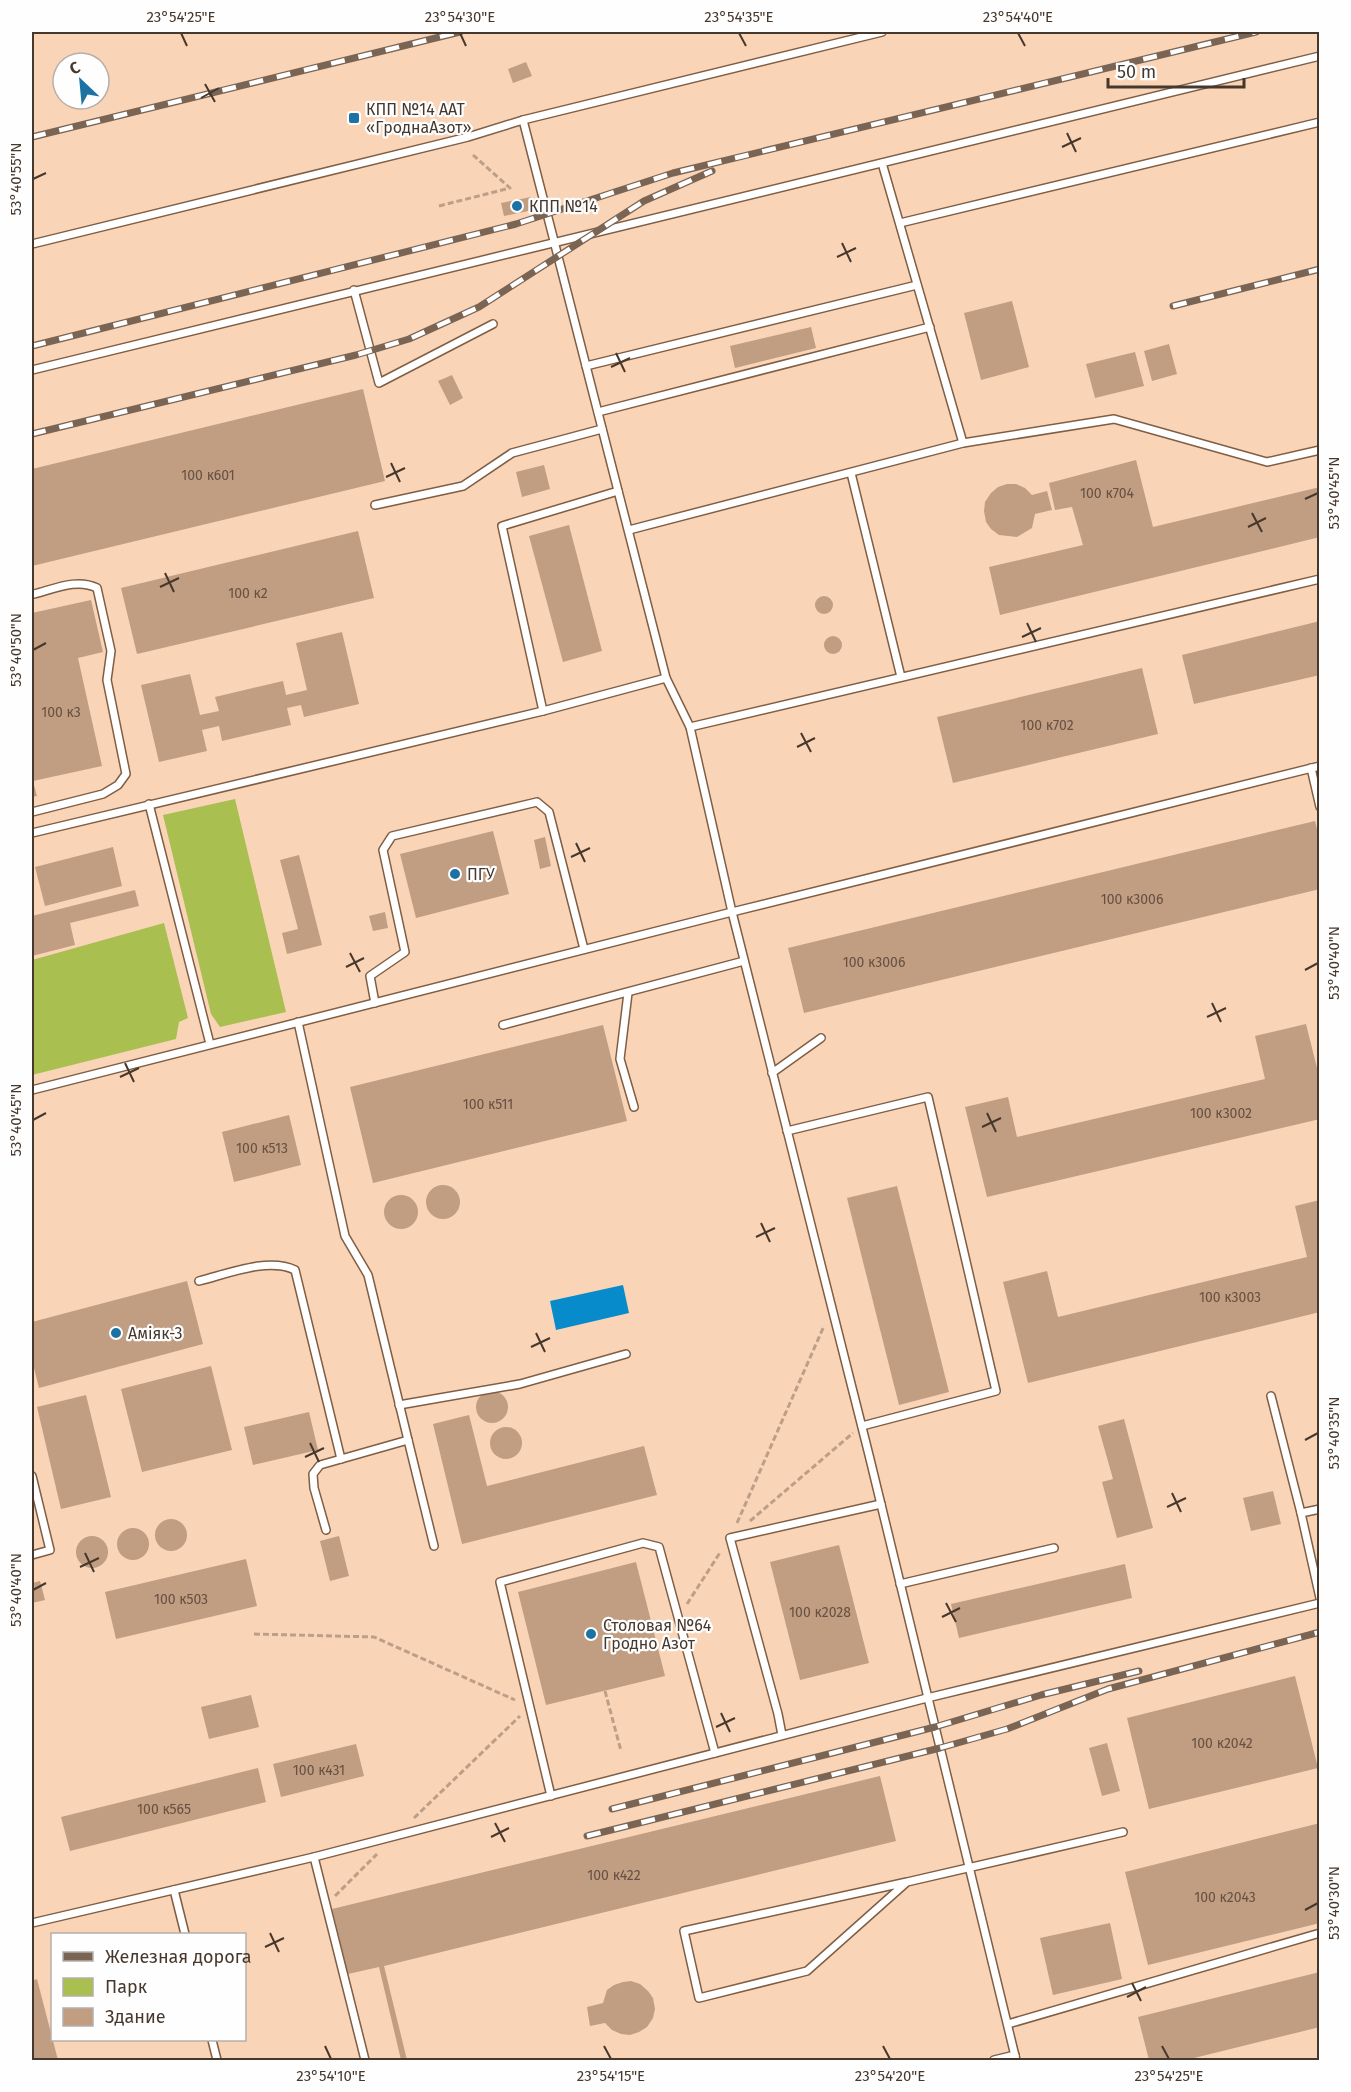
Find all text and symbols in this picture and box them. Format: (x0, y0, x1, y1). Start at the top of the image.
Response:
text: 23°54'25"E (146, 8, 216, 26)
text: 23°54'30"E (425, 8, 495, 26)
text: 23°54'35"E (704, 8, 774, 26)
text: 23°54'40"E (983, 8, 1053, 26)
north arrow (51, 51, 111, 111)
scale bar (1108, 51, 1244, 89)
text: С (66, 57, 84, 79)
text: 50 m (1117, 61, 1156, 83)
place label: КПП №14 ААТ «ГроднаАзот» (366, 100, 471, 137)
marker: КПП №14 ААТ «ГроднаАзот» (347, 111, 361, 125)
text: 53°40'55"N (7, 143, 25, 215)
place label: КПП №14 (529, 197, 598, 216)
marker: КПП №14 (510, 199, 524, 213)
text: 53°40'45"N (1325, 457, 1343, 529)
house number: 100 к601 (181, 467, 235, 484)
house number: 100 к704 (1080, 485, 1135, 502)
house number: 100 к2 (228, 585, 268, 602)
text: 53°40'50"N (7, 613, 25, 687)
house number: 100 к3 (41, 704, 81, 721)
house number: 100 к702 (1020, 717, 1074, 734)
place label: ПГУ (467, 865, 495, 884)
marker: ПГУ (448, 867, 462, 881)
house number: 100 к3006 (1101, 891, 1163, 908)
text: 53°40'40"N (1325, 926, 1343, 1000)
house number: 100 к3006 (843, 954, 905, 971)
text: 53°40'45"N (7, 1084, 25, 1156)
house number: 100 к511 (463, 1096, 513, 1113)
house number: 100 к3002 (1190, 1105, 1252, 1122)
house number: 100 к513 (236, 1140, 288, 1157)
house number: 100 к3003 (1199, 1289, 1261, 1306)
place label: Аміяк-3 (128, 1324, 182, 1343)
marker: Аміяк-3 (109, 1326, 123, 1340)
text: 53°40'35"N (1325, 1396, 1343, 1470)
text: 53°40'40"N (7, 1553, 25, 1627)
house number: 100 к503 (154, 1591, 208, 1608)
house number: 100 к2028 (789, 1604, 851, 1621)
place label: Столовая №64 Гродно Азот (603, 1616, 712, 1653)
marker: Столовая №64 Гродно Азот (584, 1627, 598, 1641)
house number: 100 к2042 (1191, 1735, 1253, 1752)
house number: 100 к431 (293, 1762, 345, 1779)
house number: 100 к565 (137, 1801, 191, 1818)
text: 53°40'30"N (1325, 1866, 1343, 1940)
house number: 100 к422 (587, 1867, 641, 1884)
house number: 100 к2043 (1194, 1889, 1256, 1906)
legend (51, 1933, 246, 2041)
text: Железная дорога (105, 1946, 252, 1968)
text: Парк (105, 1976, 148, 1998)
text: Здание (105, 2006, 166, 2028)
text: 23°54'10"E (296, 2067, 366, 2085)
text: 23°54'15"E (577, 2067, 645, 2085)
text: 23°54'20"E (855, 2067, 925, 2085)
text: 23°54'25"E (1134, 2067, 1204, 2085)

